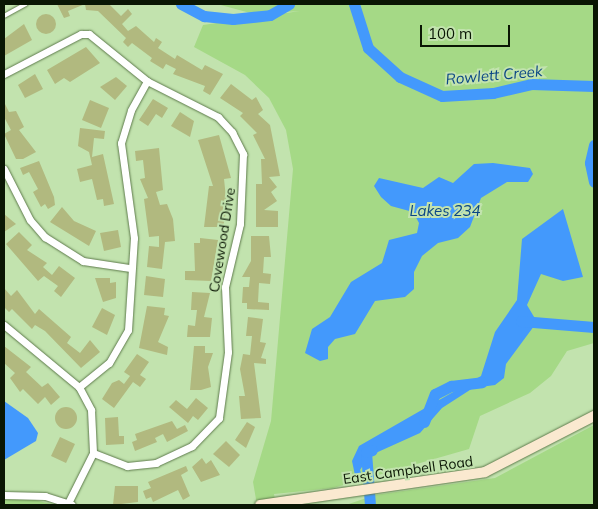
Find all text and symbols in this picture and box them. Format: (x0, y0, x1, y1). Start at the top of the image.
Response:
scale bar (423, 15, 513, 47)
text: 100 m (428, 24, 472, 43)
water label: Rowlett Creek (445, 62, 543, 88)
street label: Covewood Drive (205, 186, 239, 294)
water label: Lakes 234 (409, 202, 481, 220)
street label: East Campbell Road (342, 453, 474, 487)

